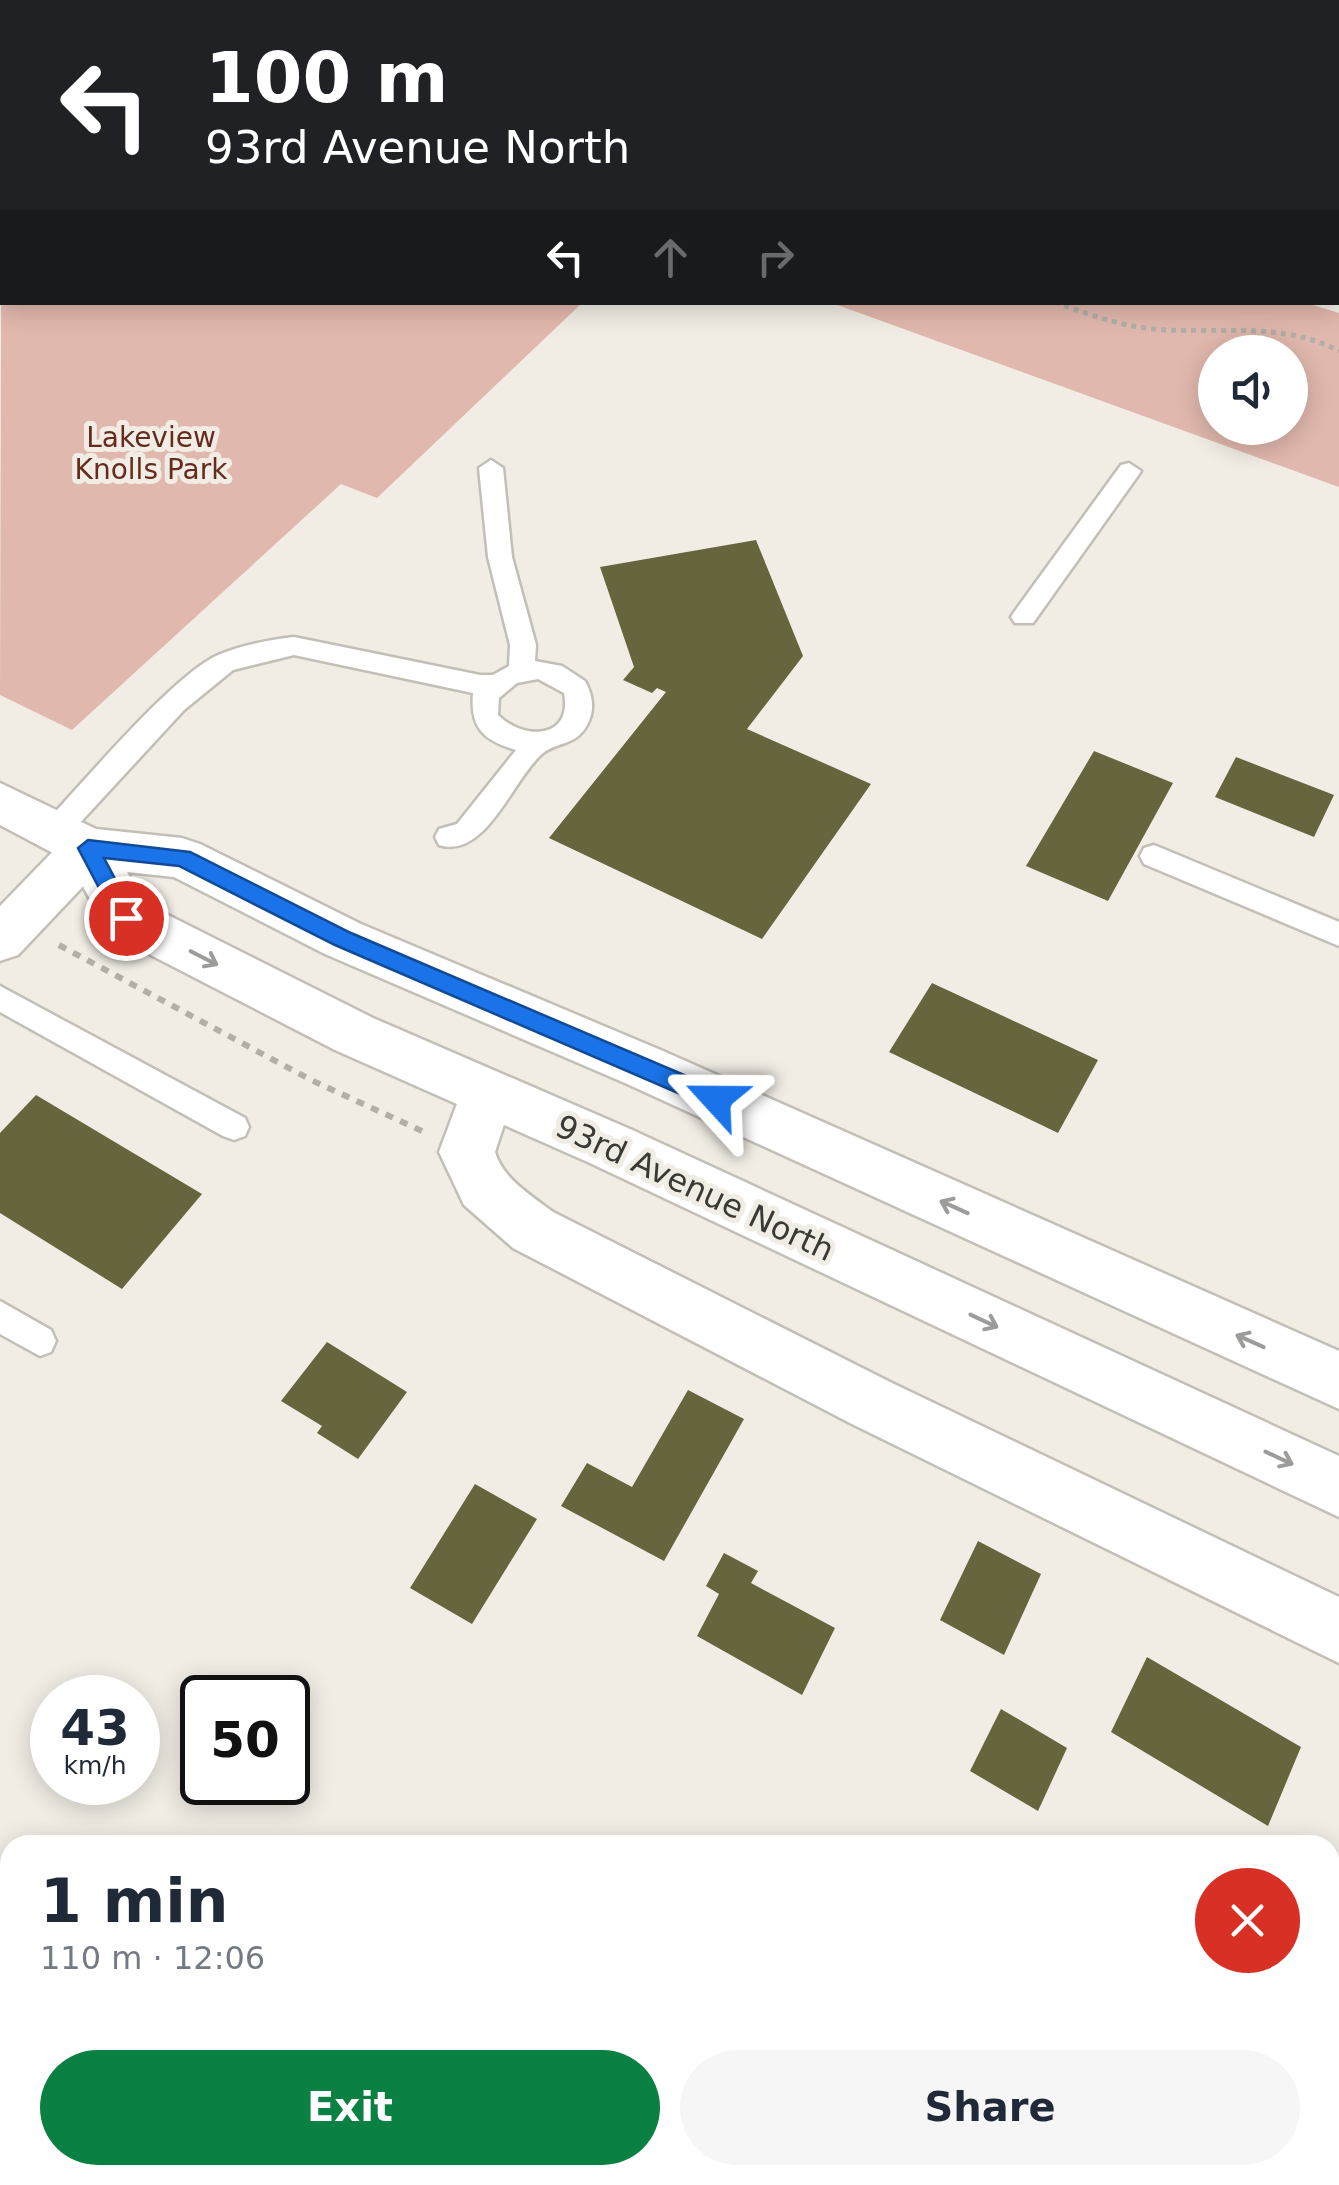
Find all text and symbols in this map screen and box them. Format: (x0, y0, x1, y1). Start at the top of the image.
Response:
text: 100 m (205, 37, 448, 119)
icon: left (40, 40, 170, 170)
text: 93rd Avenue North (205, 121, 630, 174)
icon: left (538, 230, 593, 285)
icon: ahead (643, 230, 698, 285)
icon: right (748, 230, 803, 285)
map controls (1198, 335, 1308, 445)
button: sound (1198, 335, 1308, 445)
park label: Lakeview Knolls Park (75, 421, 228, 486)
pin (84, 876, 169, 961)
icon: arrive (99, 891, 154, 946)
one-way arrow (189, 949, 218, 968)
position arrow (664, 1047, 768, 1151)
street label: 93rd Avenue North (550, 1107, 840, 1269)
one-way arrow (940, 1197, 970, 1216)
one-way arrow (968, 1312, 998, 1331)
one-way arrow (1235, 1331, 1266, 1349)
one-way arrow (1263, 1450, 1294, 1468)
speed limit sign: 50 (180, 1675, 310, 1805)
text: 43 (60, 1699, 130, 1757)
text: km/h (63, 1751, 127, 1780)
text: 1 min (40, 1866, 228, 1936)
button: close (1195, 1868, 1300, 1973)
text: 110 m · 12:06 (40, 1939, 265, 1977)
button: Exit (40, 2050, 660, 2165)
button: Share (680, 2050, 1300, 2165)

